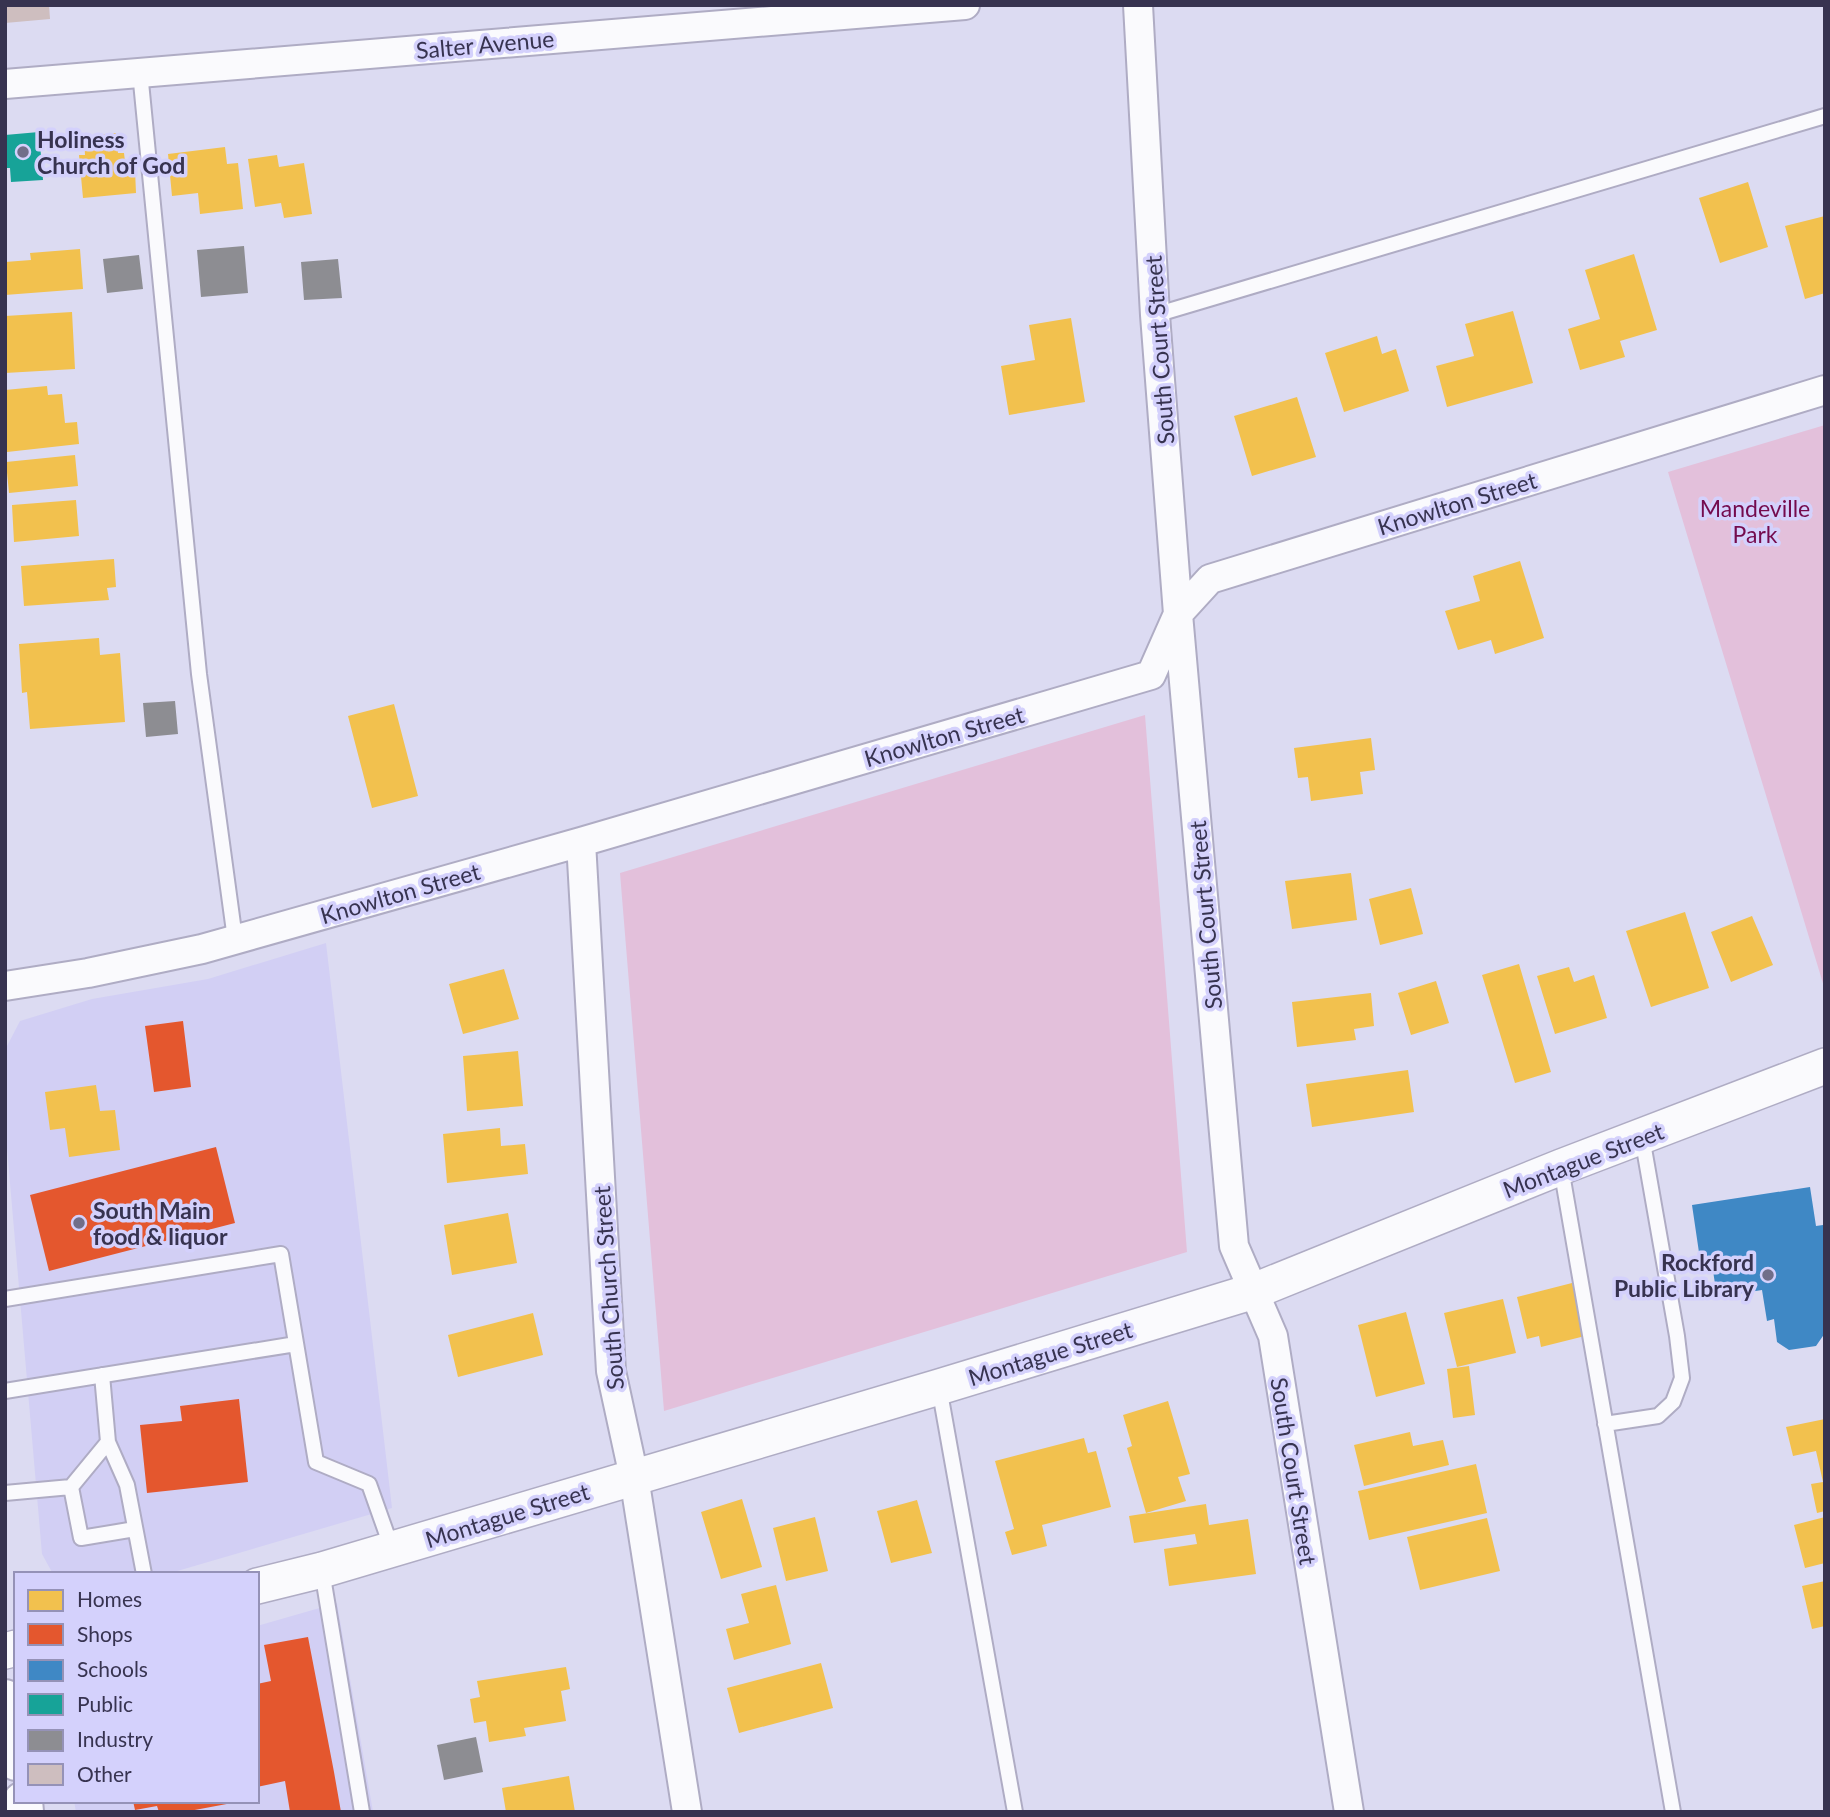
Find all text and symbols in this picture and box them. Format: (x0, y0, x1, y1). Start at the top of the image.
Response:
street label: Salter Avenue (415, 24, 555, 64)
place label: Holiness Church of God (37, 125, 185, 179)
marker: Holiness Church of God (15, 144, 31, 160)
street label: South Court Street (1138, 254, 1180, 445)
street label: Knowlton Street (1374, 465, 1541, 541)
park label: Mandeville Park (1700, 494, 1810, 548)
street label: Knowlton Street (861, 700, 1028, 772)
street label: South Court Street (1183, 819, 1227, 1011)
street label: Knowlton Street (317, 857, 484, 929)
street label: Montague Street (1499, 1116, 1668, 1203)
street label: South Church Street (587, 1184, 629, 1391)
place label: South Main food & liquor (93, 1196, 228, 1250)
marker: South Main food & liquor (71, 1215, 87, 1231)
place label: Rockford Public Library (1614, 1248, 1755, 1302)
marker: Rockford Public Library (1760, 1267, 1776, 1283)
street label: Montague Street (965, 1315, 1136, 1391)
street label: South Court Street (1265, 1375, 1323, 1567)
street label: Montague Street (422, 1477, 593, 1553)
legend (14, 1572, 259, 1803)
text: Homes (77, 1586, 142, 1611)
text: Shops (77, 1621, 133, 1646)
text: Schools (77, 1656, 148, 1681)
text: Public (77, 1691, 133, 1716)
text: Industry (77, 1726, 153, 1751)
text: Other (77, 1761, 132, 1786)

